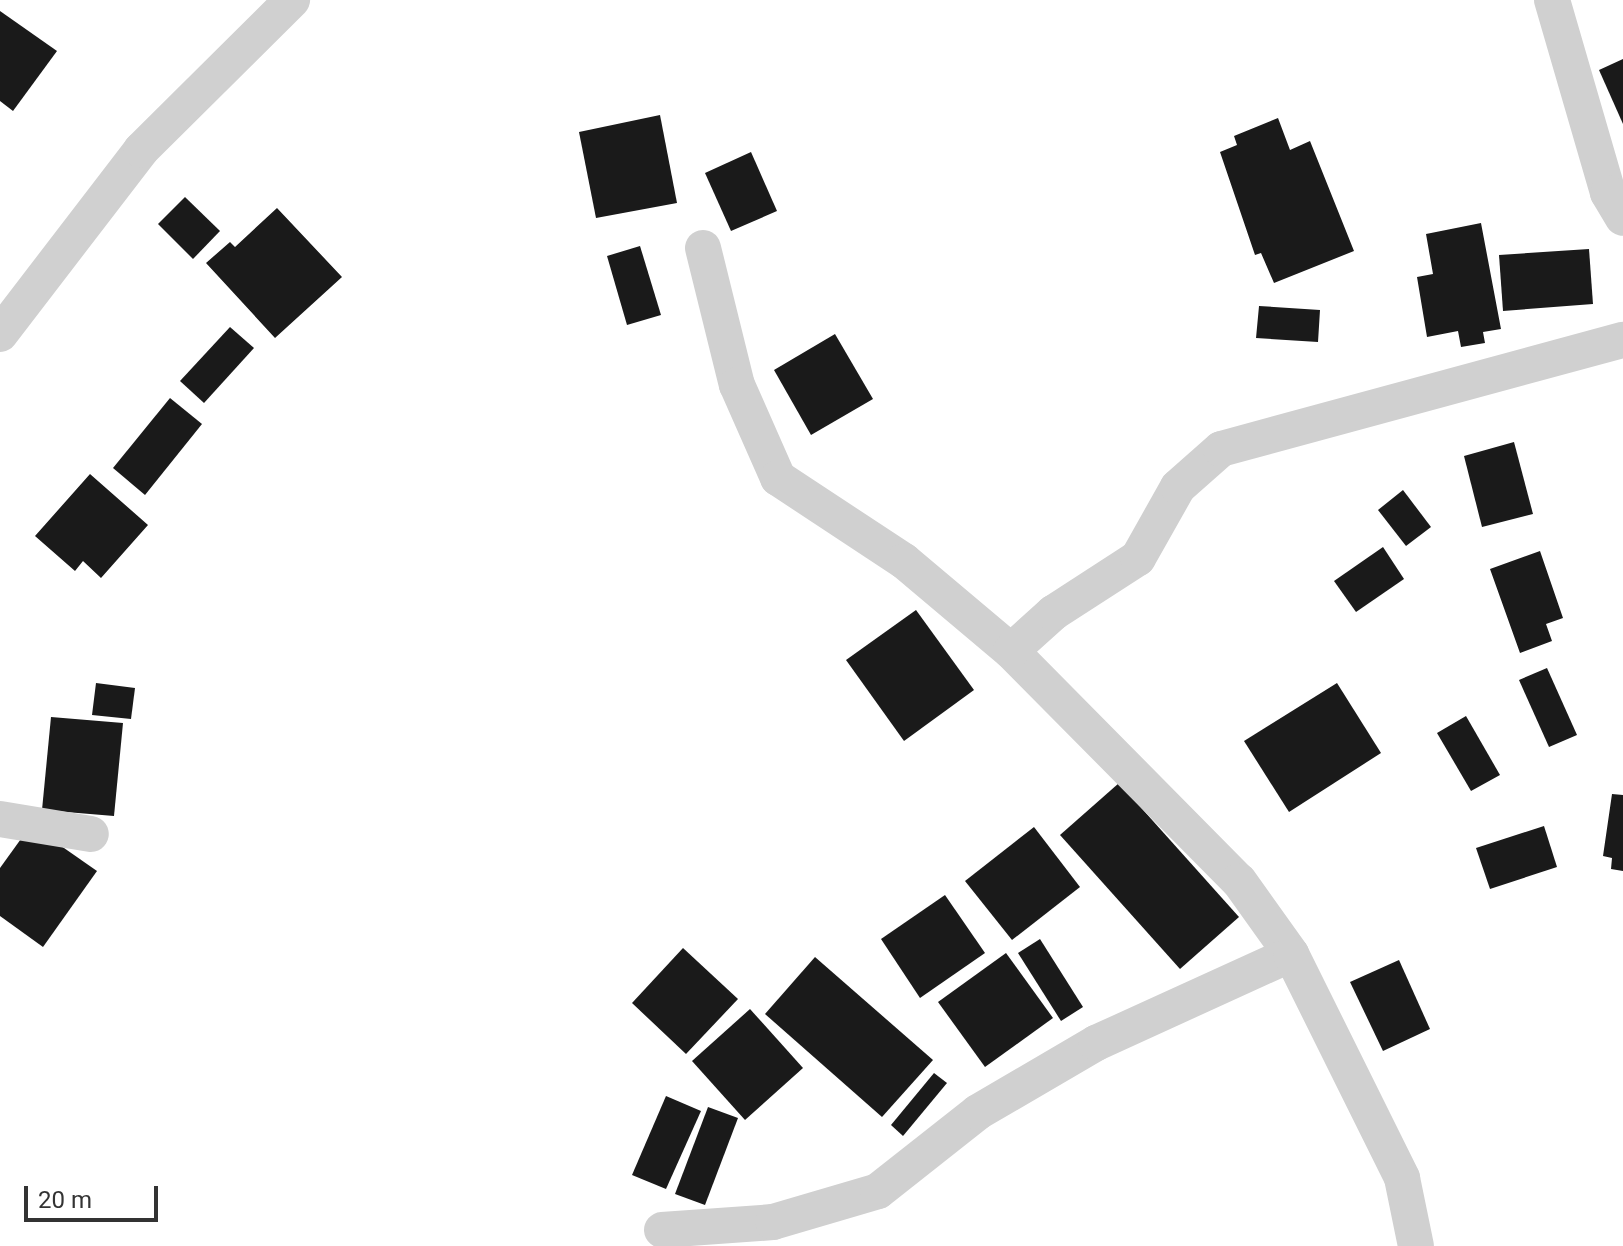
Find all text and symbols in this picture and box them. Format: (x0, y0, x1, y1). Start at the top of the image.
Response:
scale bar (28, 1170, 162, 1220)
text: 20 m (38, 1186, 92, 1214)

